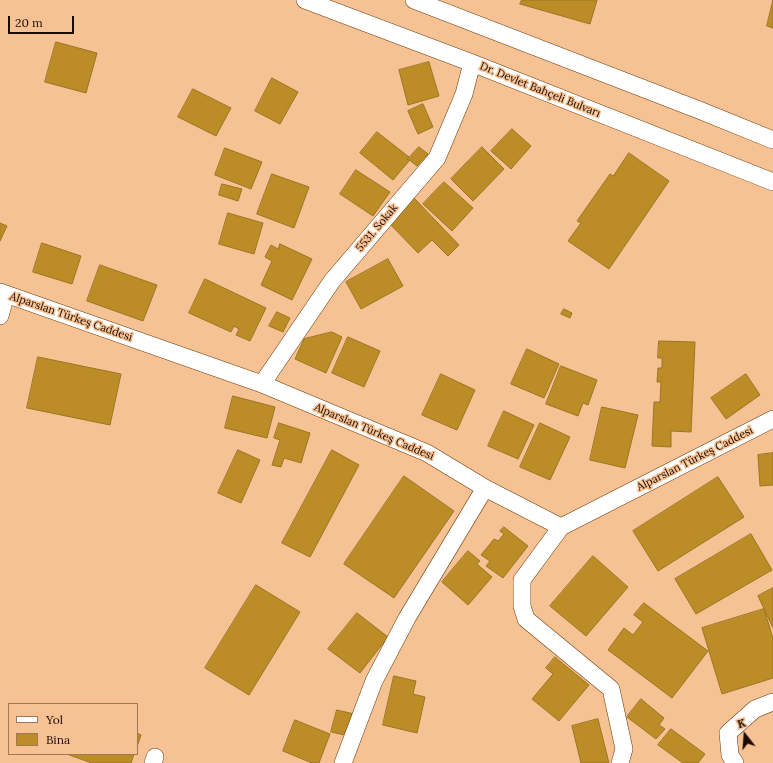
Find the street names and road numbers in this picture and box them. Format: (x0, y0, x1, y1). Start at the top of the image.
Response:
street label: Dr. Devlet Bahçeli Bulvarı (478, 60, 602, 120)
street label: 5531. Sokak (353, 202, 401, 254)
street label: Alparslan Türkeş Caddesi (8, 290, 134, 344)
street label: Alparslan Türkeş Caddesi (312, 401, 436, 463)
street label: Alparslan Türkeş Caddesi (635, 424, 755, 494)

